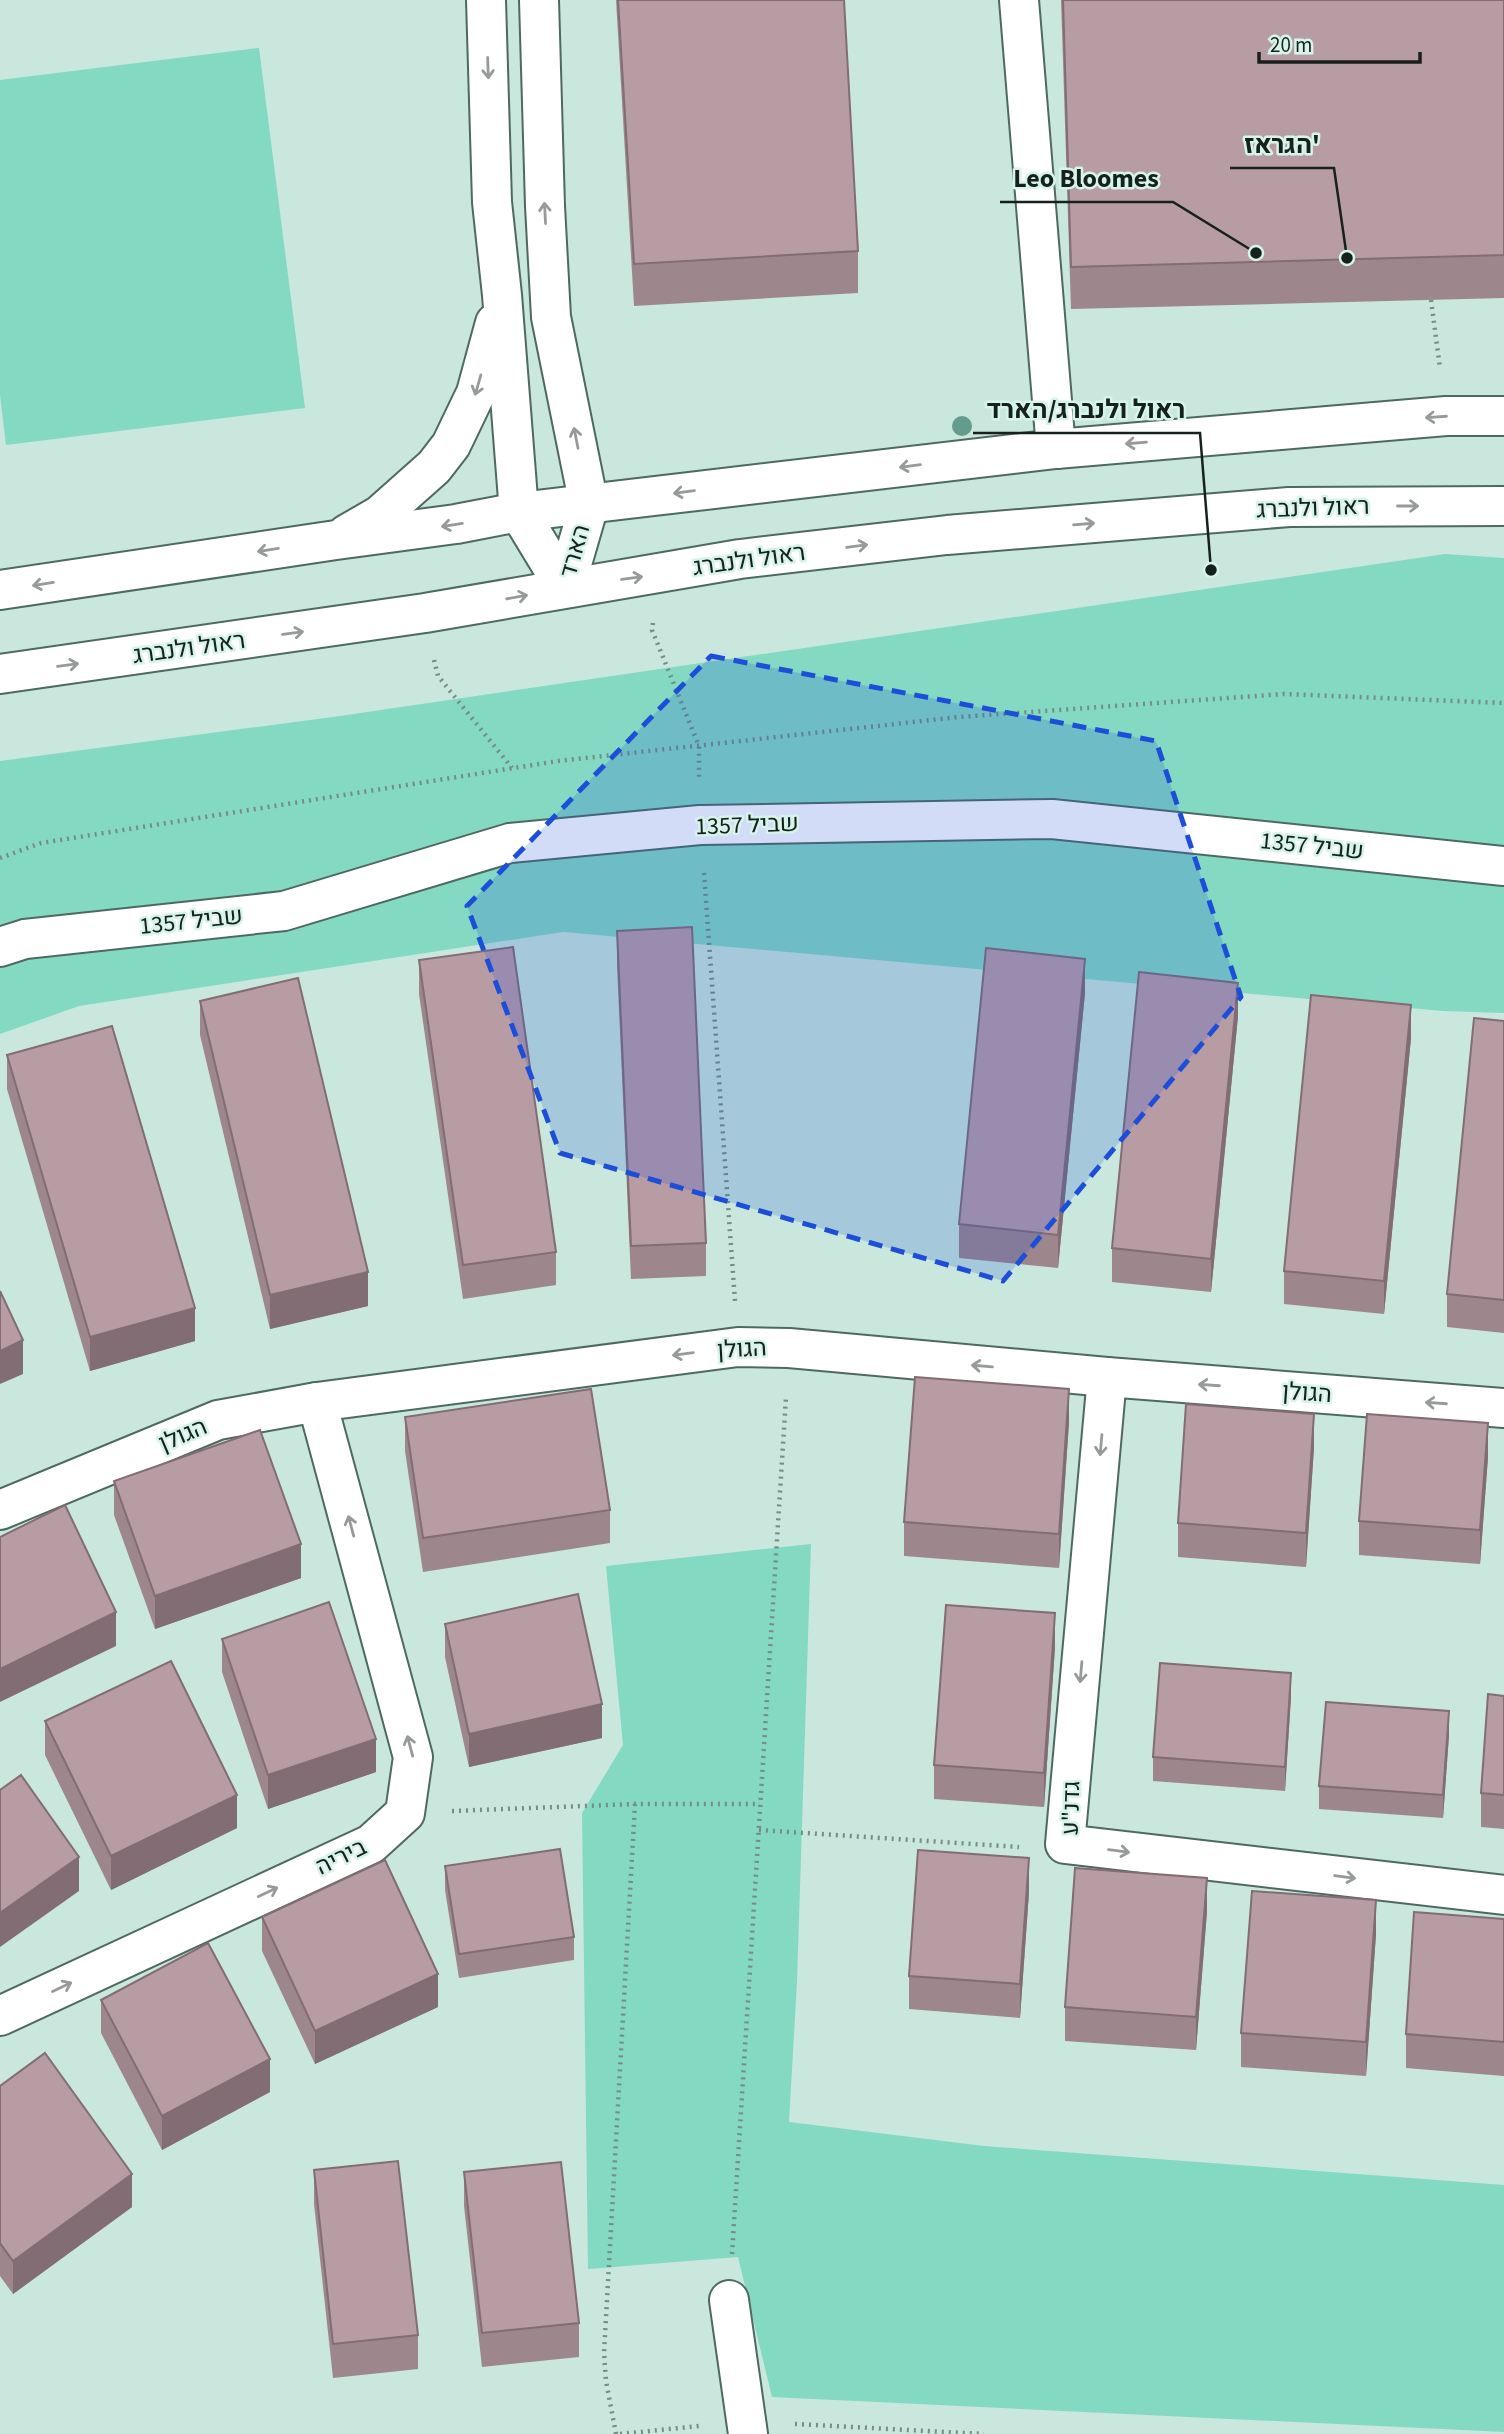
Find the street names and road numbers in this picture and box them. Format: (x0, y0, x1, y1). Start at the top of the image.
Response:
street label: ראול ולנברג (1256, 489, 1370, 527)
street label: הארד (551, 520, 599, 582)
street label: ראול ולנברג (691, 535, 807, 585)
street label: ראול ולנברג (131, 623, 247, 673)
street label: שביל 1357 (695, 806, 799, 844)
street label: שביל 1357 (1259, 823, 1365, 869)
street label: שביל 1357 (138, 898, 244, 944)
street label: הגולן (716, 1330, 768, 1368)
street label: הגולן (1281, 1374, 1333, 1412)
street label: הגולן (153, 1409, 213, 1461)
street label: גדנ"ע (1053, 1780, 1089, 1836)
street label: ביריה (310, 1829, 373, 1884)

